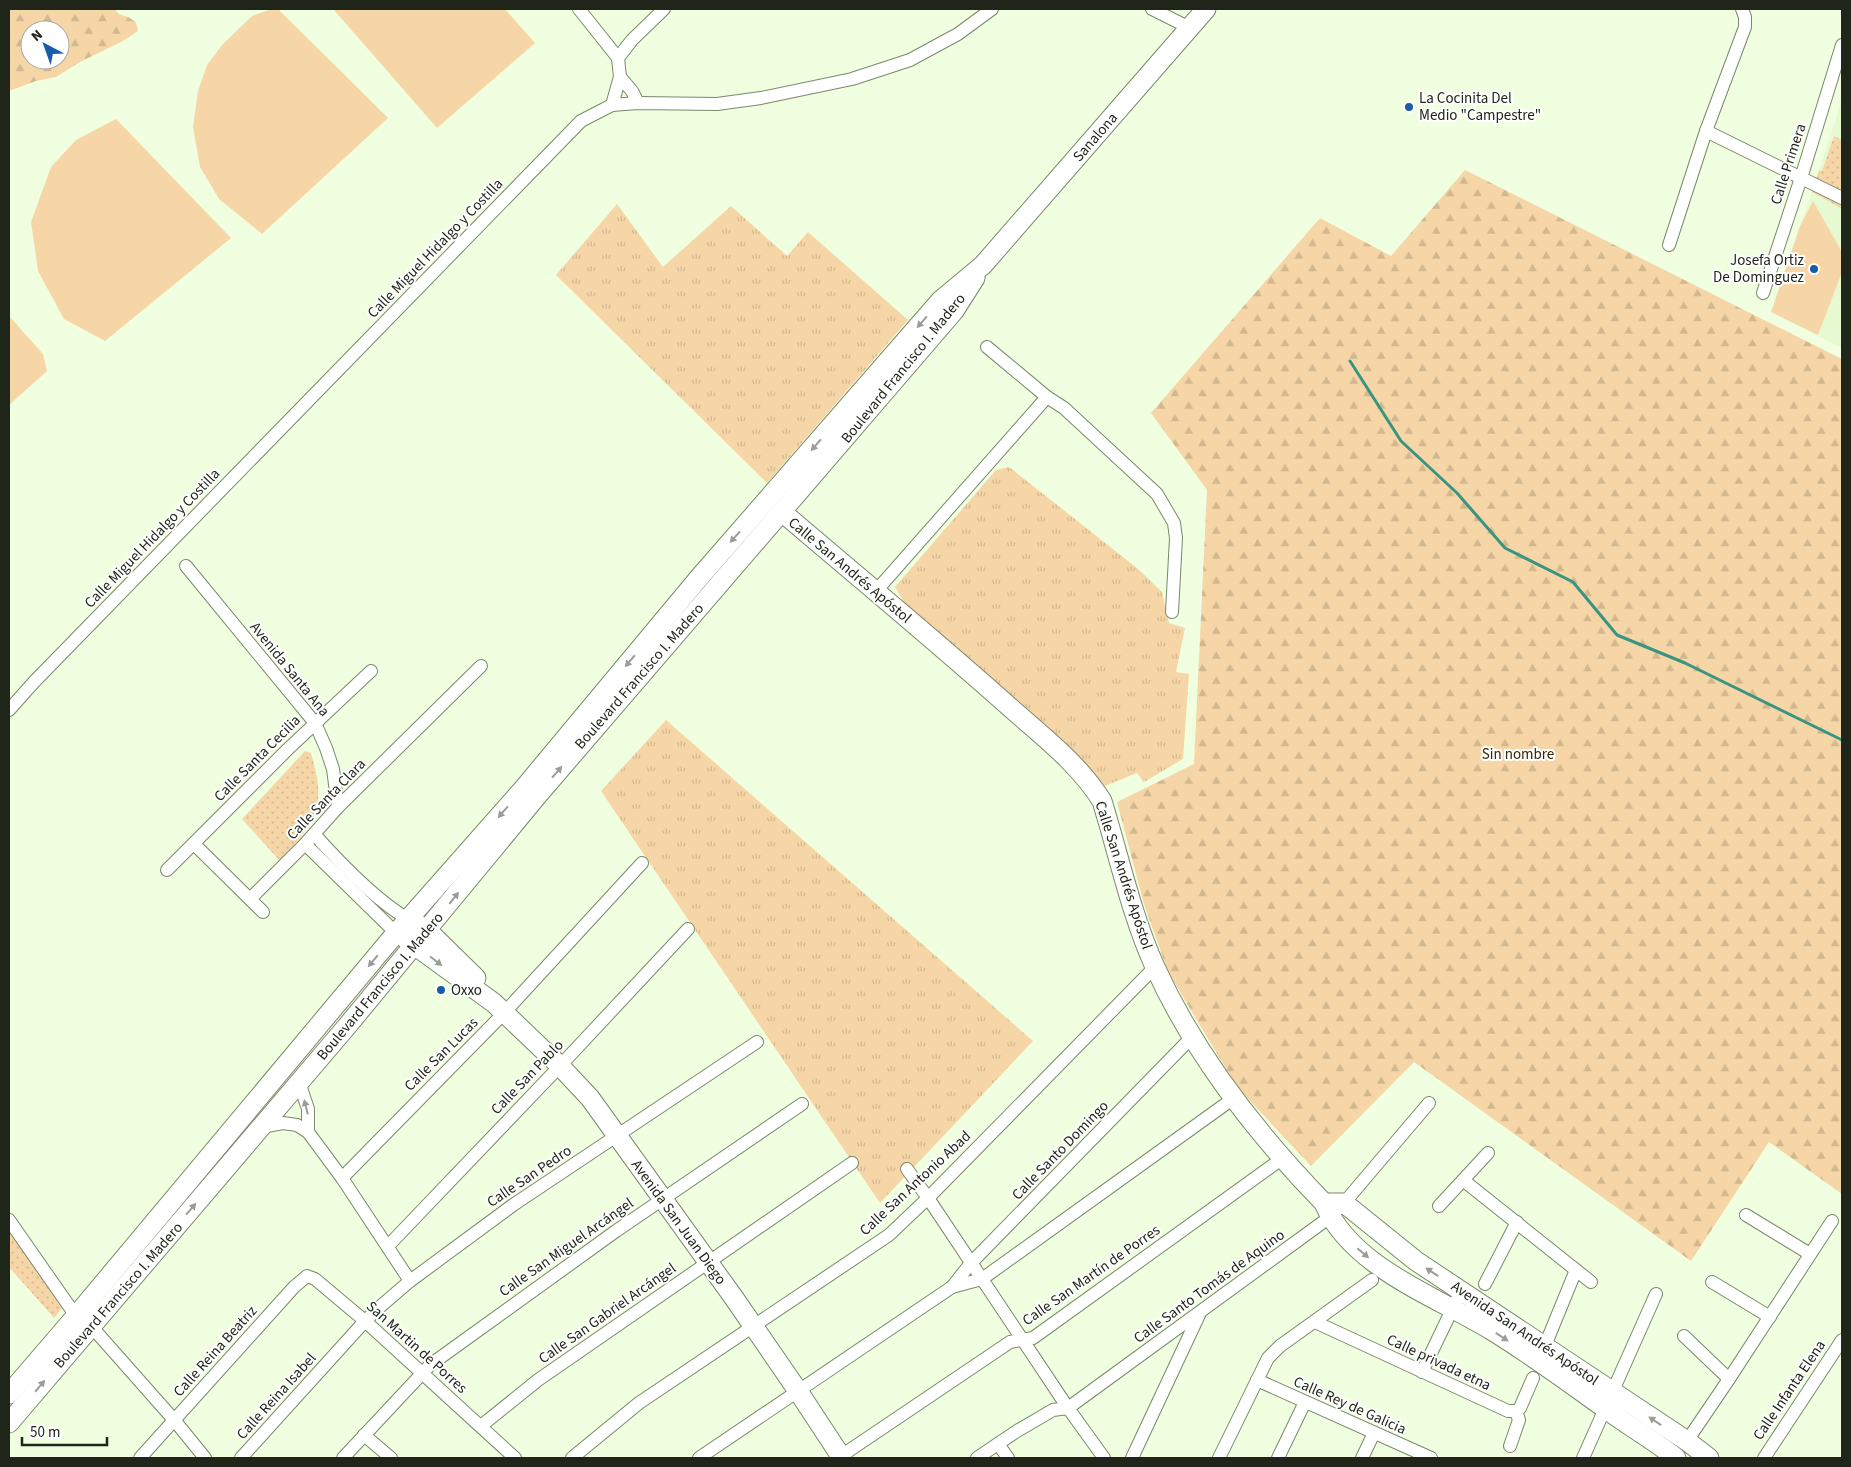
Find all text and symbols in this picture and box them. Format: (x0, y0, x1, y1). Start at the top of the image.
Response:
north arrow (20, 20, 70, 70)
text: N (27, 25, 47, 47)
place label: La Cocinita Del Medio "Campestre" (1419, 88, 1541, 126)
marker: La Cocinita Del Medio "Campestre" (1403, 101, 1415, 113)
street label: Sanalona (1068, 108, 1123, 167)
street label: Calle Primera (1766, 121, 1811, 207)
street label: Calle Miguel Hidalgo y Costilla (363, 174, 508, 323)
place label: Josefa Ortiz De Dominguez (1713, 250, 1804, 288)
marker: Josefa Ortiz De Dominguez (1808, 263, 1820, 275)
street label: Boulevard Francisco I. Madero (836, 289, 971, 448)
one-way arrow (917, 316, 928, 328)
one-way arrow (811, 439, 822, 451)
street label: Calle Miguel Hidalgo y Costilla (80, 464, 225, 613)
street label: Calle San Andrés Apóstol (784, 513, 916, 628)
one-way arrow (729, 531, 741, 543)
street label: Boulevard Francisco I. Madero (570, 599, 709, 754)
street label: Avenida Santa Ana (245, 618, 334, 721)
one-way arrow (625, 655, 636, 667)
street label: Calle Santa Cecilia (209, 710, 305, 806)
park label: Sin nombre (1482, 744, 1554, 765)
street label: Calle Santa Clara (282, 754, 371, 845)
one-way arrow (551, 766, 562, 778)
street label: Calle San Andrés Apóstol (1090, 798, 1157, 952)
one-way arrow (497, 806, 509, 818)
one-way arrow (448, 891, 459, 904)
street label: Boulevard Francisco I. Madero (312, 908, 449, 1065)
one-way arrow (367, 954, 378, 967)
one-way arrow (429, 955, 442, 966)
place label: Oxxo (451, 980, 482, 1001)
marker: Oxxo (435, 984, 447, 996)
street label: Calle San Lucas (400, 1013, 483, 1096)
street label: Calle San Pablo (486, 1035, 568, 1119)
street label: Calle Santo Domingo (1007, 1096, 1113, 1205)
one-way arrow (302, 1099, 310, 1114)
street label: Calle San Antonio Abad (855, 1126, 976, 1241)
street label: Calle San Pedro (483, 1140, 576, 1213)
street label: Avenida San Juan Diego (626, 1156, 731, 1289)
street label: Calle San Miguel Arcángel (495, 1193, 638, 1302)
one-way arrow (185, 1204, 197, 1216)
street label: Boulevard Francisco I. Madero (49, 1218, 188, 1373)
street label: Calle San Martín de Porres (1018, 1220, 1164, 1331)
street label: Calle Santo Tomás de Aquino (1130, 1224, 1289, 1348)
one-way arrow (1356, 1247, 1369, 1258)
street label: Calle San Gabriel Arcángel (534, 1258, 680, 1369)
one-way arrow (1426, 1267, 1439, 1277)
street label: Avenida San Andrés Apóstol (1447, 1276, 1603, 1391)
street label: San Martin de Porres (362, 1296, 472, 1398)
street label: Calle Reina Beatriz (169, 1301, 262, 1402)
street label: Calle privada etna (1383, 1329, 1494, 1396)
one-way arrow (1495, 1332, 1508, 1342)
street label: Calle Infanta Elena (1748, 1336, 1831, 1444)
street label: Calle Reina Isabel (232, 1348, 321, 1444)
street label: Calle Rey de Galicia (1290, 1371, 1409, 1440)
one-way arrow (35, 1380, 46, 1393)
scale bar (22, 1414, 108, 1446)
one-way arrow (1648, 1416, 1661, 1426)
text: 50 m (30, 1422, 60, 1443)

